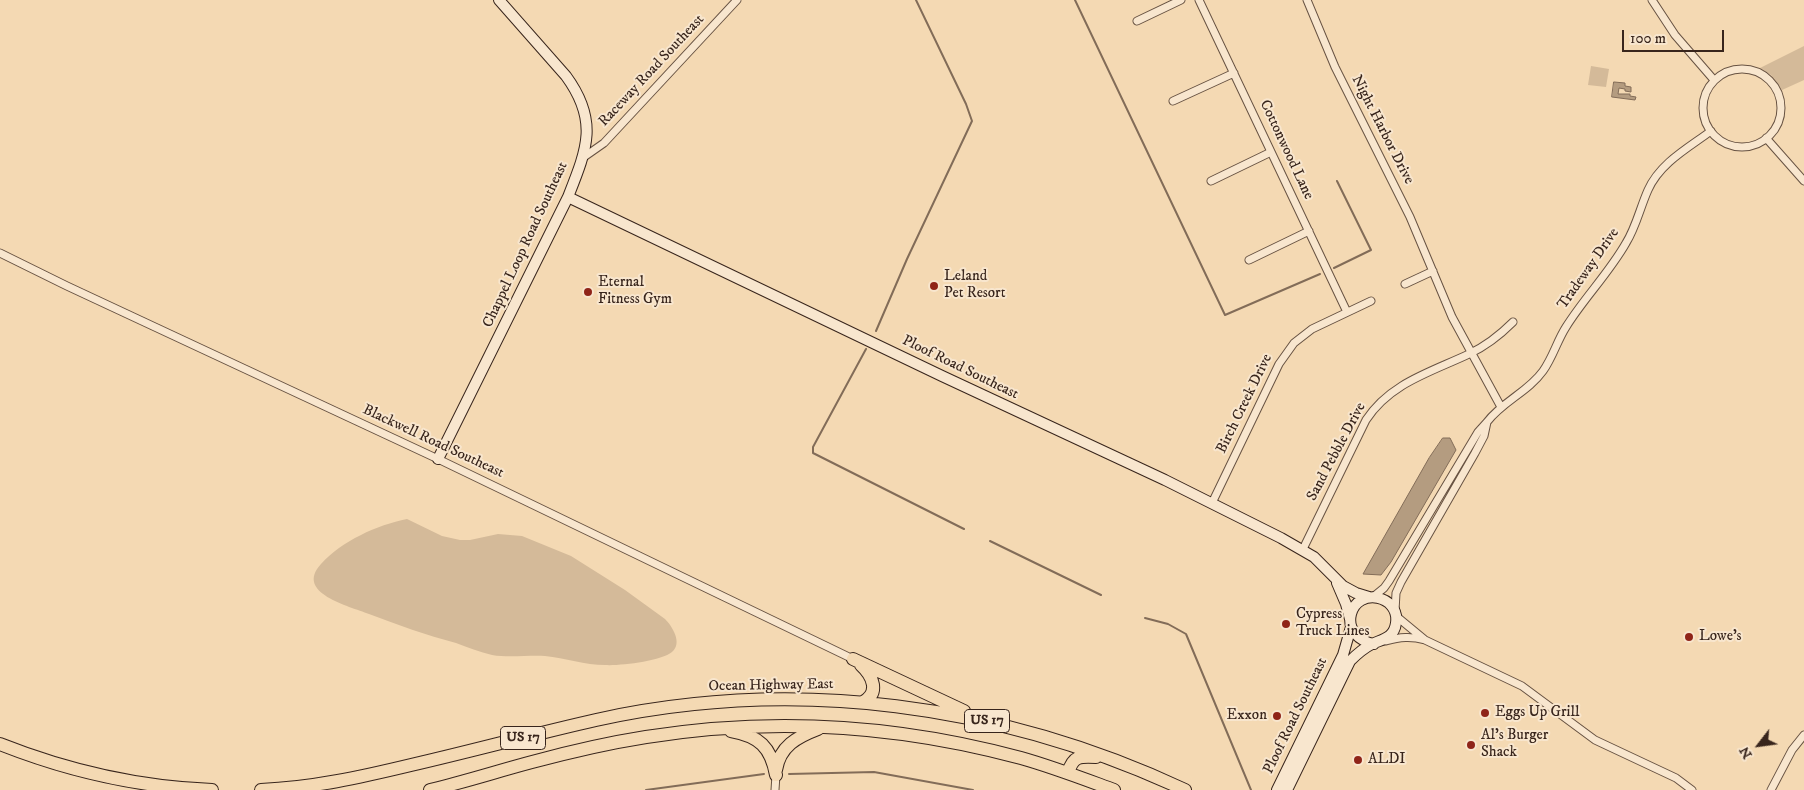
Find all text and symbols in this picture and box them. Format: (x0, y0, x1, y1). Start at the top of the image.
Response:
street label: Raceway Road Southeast (595, 11, 709, 131)
scale bar (1624, 20, 1726, 52)
text: 100 m (1630, 29, 1666, 48)
street label: Night Harbor Drive (1347, 72, 1417, 188)
street label: Cottonwood Lane (1255, 97, 1317, 203)
street label: Chappel Loop Road Southeast (480, 159, 572, 331)
street label: Tradeway Drive (1554, 225, 1624, 313)
place label: Leland Pet Resort (944, 268, 1005, 303)
place label: Eternal Fitness Gym (598, 274, 672, 309)
marker: Leland Pet Resort (928, 280, 940, 292)
marker: Eternal Fitness Gym (582, 286, 594, 298)
street label: Ploof Road Southeast (899, 332, 1021, 404)
street label: Birch Creek Drive (1213, 351, 1277, 457)
street label: Sand Pebble Drive (1304, 400, 1370, 504)
street label: Blackwell Road Southeast (359, 401, 507, 483)
place label: Cypress Truck Lines (1296, 606, 1369, 641)
marker: Cypress Truck Lines (1280, 618, 1292, 630)
place label: Lowe's (1699, 628, 1742, 646)
marker: Lowe's (1683, 631, 1695, 643)
street label: Ploof Road Southeast (1260, 655, 1332, 777)
street label: Ocean Highway East (708, 676, 834, 696)
place label: Eggs Up Grill (1495, 704, 1579, 722)
place label: Exxon (1227, 707, 1267, 725)
marker: Eggs Up Grill (1479, 707, 1491, 719)
road number: US 17 (964, 709, 1010, 732)
marker: Exxon (1271, 710, 1283, 722)
north arrow (1734, 720, 1784, 770)
road number: US 17 (500, 726, 546, 750)
place label: Al's Burger Shack (1481, 727, 1548, 762)
marker: Al's Burger Shack (1465, 739, 1477, 751)
text: N (1735, 743, 1757, 762)
place label: ALDI (1368, 751, 1406, 769)
marker: ALDI (1352, 754, 1364, 766)

